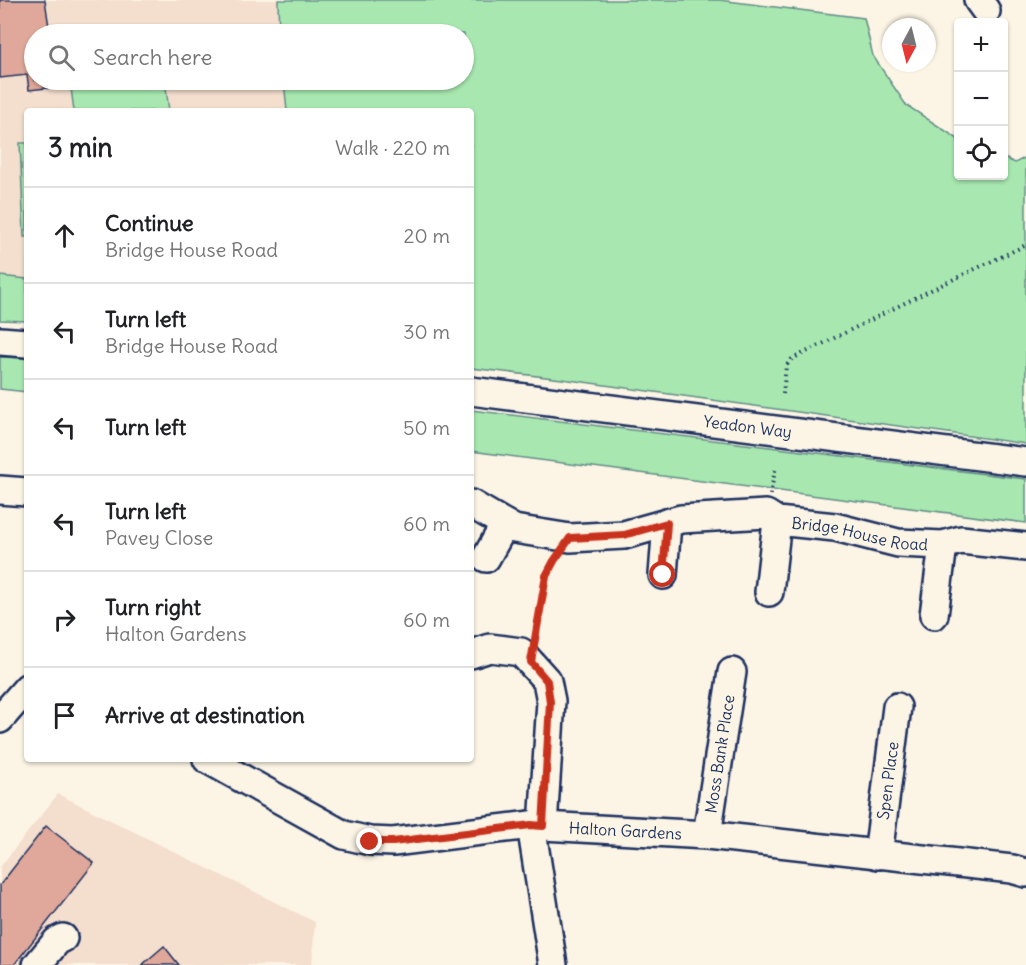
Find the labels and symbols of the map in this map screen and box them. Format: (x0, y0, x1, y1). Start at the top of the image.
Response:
north arrow (882, 18, 936, 72)
street label: Yeadon Way (702, 411, 793, 442)
street label: Bridge House Road (791, 513, 928, 554)
route start (649, 561, 675, 587)
street label: Moss Bank Place (700, 693, 738, 815)
street label: Spen Place (873, 740, 902, 821)
street label: Halton Gardens (568, 817, 683, 844)
route end (356, 828, 382, 854)

